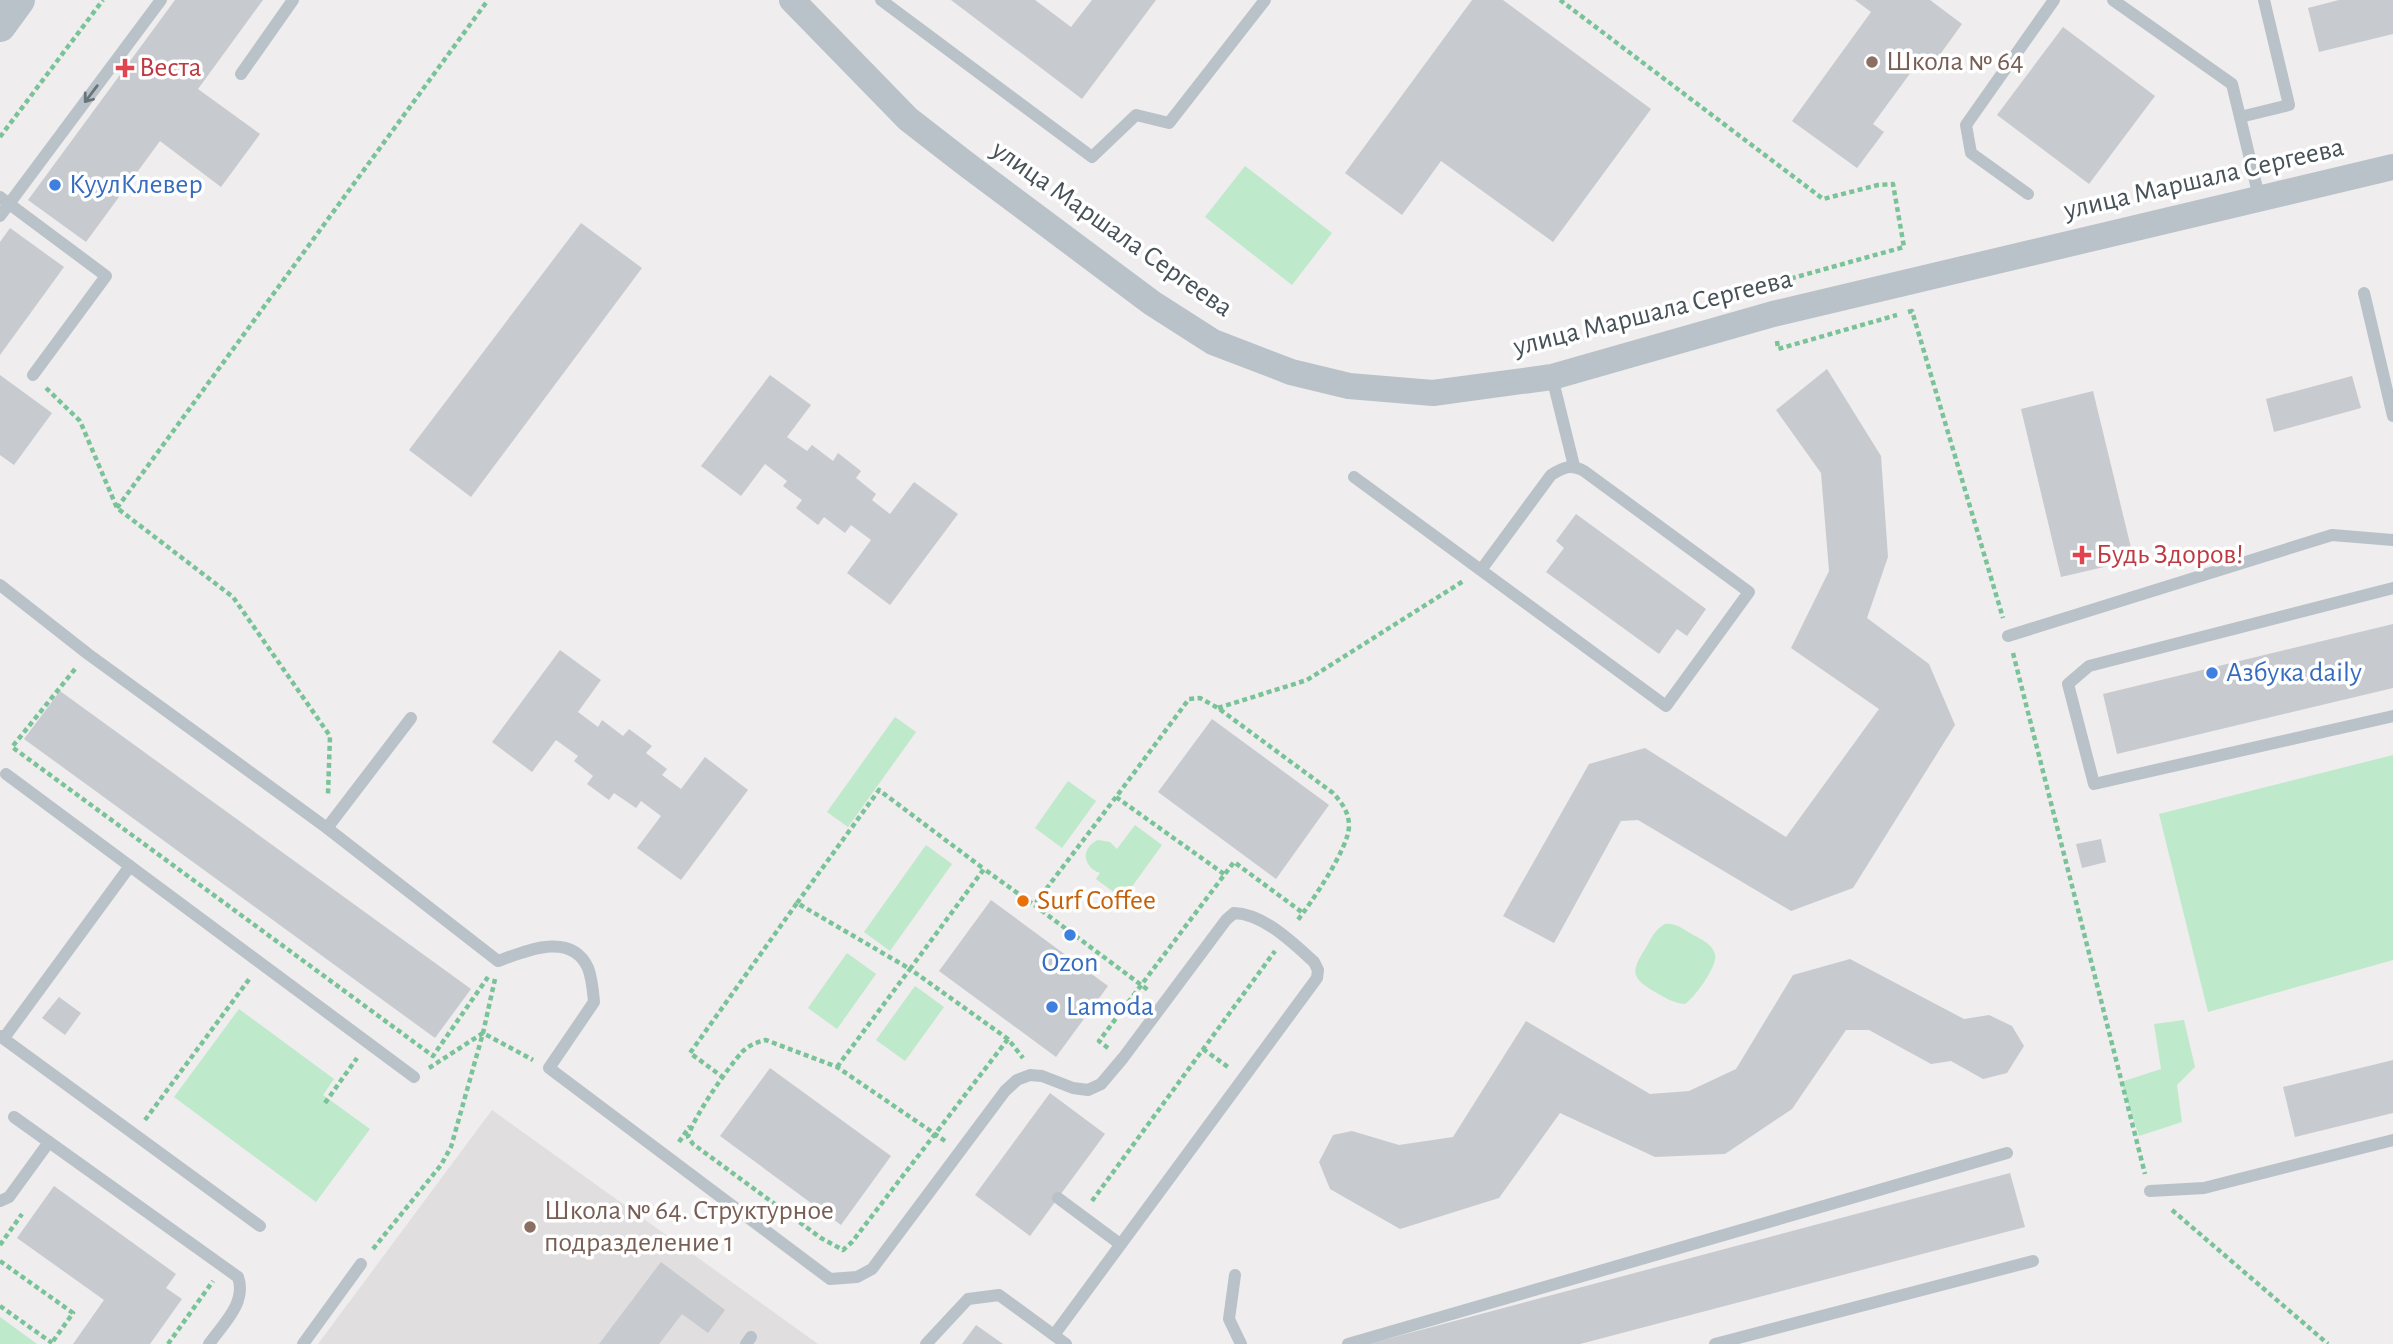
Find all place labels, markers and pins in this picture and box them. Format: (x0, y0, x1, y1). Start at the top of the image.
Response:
place label: Школа № 64 (1886, 48, 2024, 76)
place label: Веста (139, 54, 202, 82)
marker: Школа № 64 (1864, 54, 1880, 70)
marker: Веста (117, 60, 133, 76)
place label: КуулКлевер (69, 171, 203, 199)
marker: КуулКлевер (47, 177, 63, 193)
place label: Будь Здоров! (2096, 541, 2243, 569)
marker: Будь Здоров! (2074, 547, 2090, 563)
place label: Азбука daily (2226, 659, 2362, 687)
marker: Азбука daily (2204, 665, 2220, 681)
place label: Surf Coffee (1037, 887, 1156, 915)
marker: Surf Coffee (1015, 893, 1031, 909)
marker: Ozon (1062, 927, 1078, 943)
place label: Ozon (1042, 949, 1098, 977)
place label: Lamoda (1066, 993, 1154, 1021)
marker: Lamoda (1044, 999, 1060, 1015)
place label: Школа № 64. Структурное подразделение 1 (544, 1197, 834, 1257)
marker: Школа № 64. Структурное подразделение 1 (522, 1219, 538, 1235)

